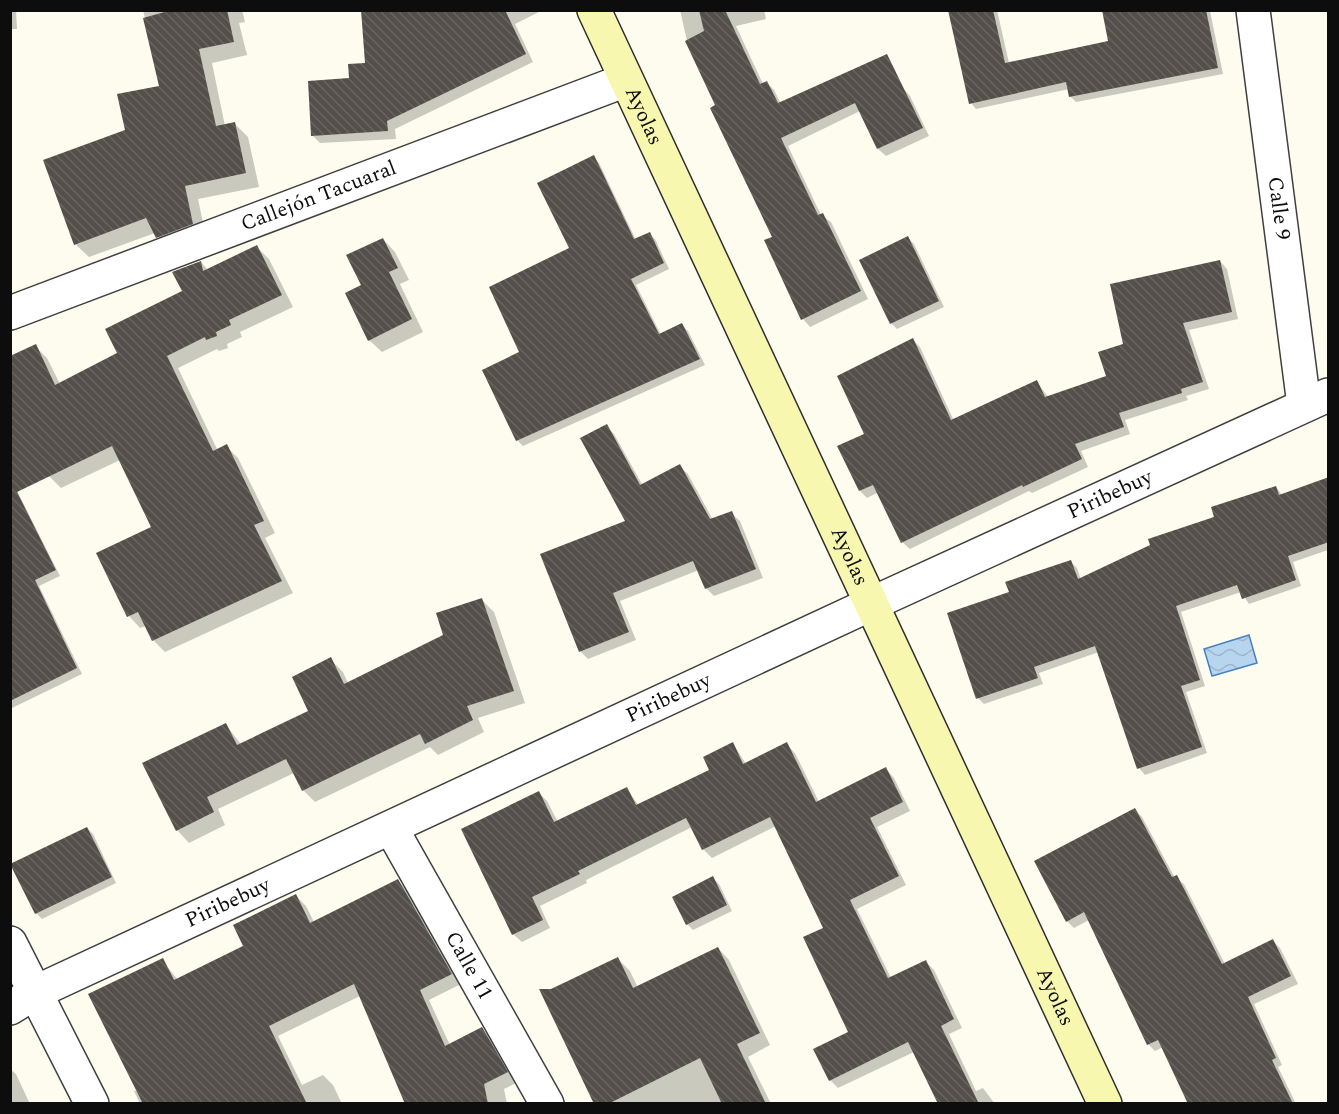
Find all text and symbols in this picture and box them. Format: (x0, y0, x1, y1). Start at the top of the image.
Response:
street label: Ayolas (616, 81, 671, 151)
street label: Callejón Tacuaral (236, 152, 401, 240)
street label: Calle 9 (1259, 175, 1299, 242)
street label: Piribebuy (1062, 461, 1159, 528)
street label: Ayolas (822, 522, 877, 591)
street label: Piribebuy (621, 664, 717, 732)
street label: Piribebuy (180, 869, 276, 937)
street label: Calle 11 (437, 925, 501, 1006)
street label: Ayolas (1027, 962, 1082, 1031)

